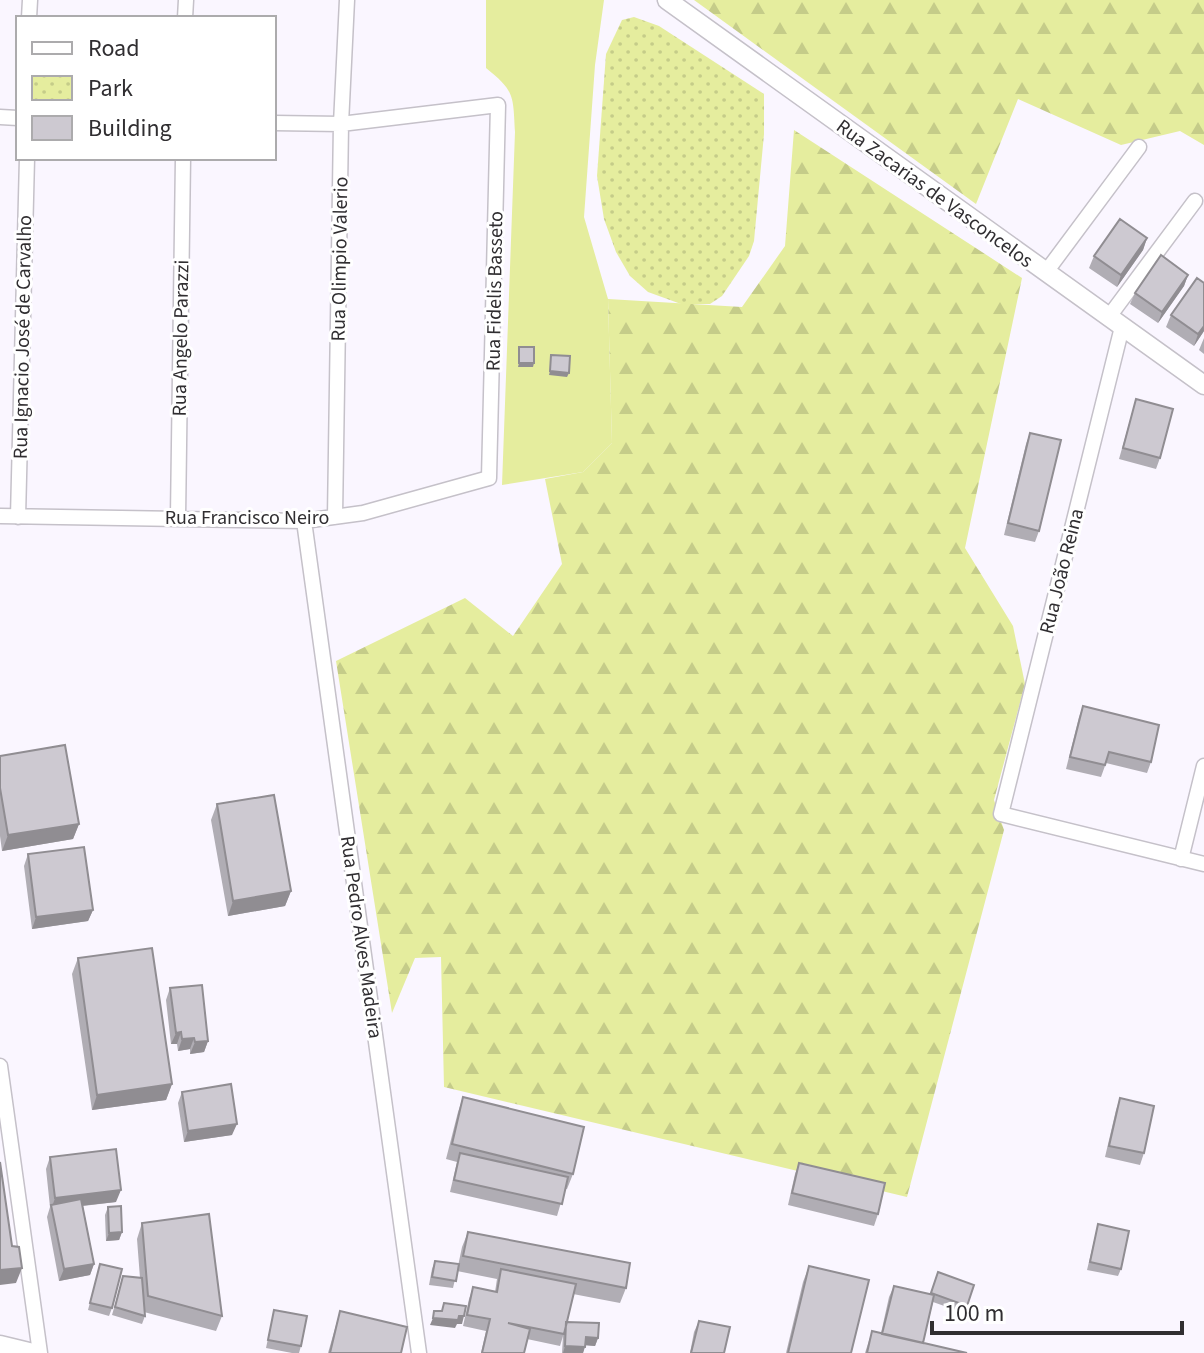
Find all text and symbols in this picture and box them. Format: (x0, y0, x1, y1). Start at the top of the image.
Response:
legend (16, 16, 276, 160)
text: Road (88, 31, 140, 66)
text: Park (88, 71, 133, 106)
text: Building (88, 111, 172, 146)
street label: Rua Zacarias de Vasconcelos (830, 113, 1038, 275)
street label: Rua Olimpio Valerio (325, 176, 355, 342)
street label: Rua Fidelis Basseto (480, 211, 510, 371)
street label: Rua Ignacio José de Carvalho (7, 215, 39, 459)
street label: Rua Angelo Parazzi (166, 259, 196, 417)
street label: Rua Francisco Neiro (165, 504, 329, 532)
street label: Rua João Reina (1033, 506, 1091, 637)
street label: Rua Pedro Alves Madeira (333, 834, 389, 1040)
scale bar (932, 1285, 1182, 1335)
text: 100 m (944, 1296, 1004, 1331)

